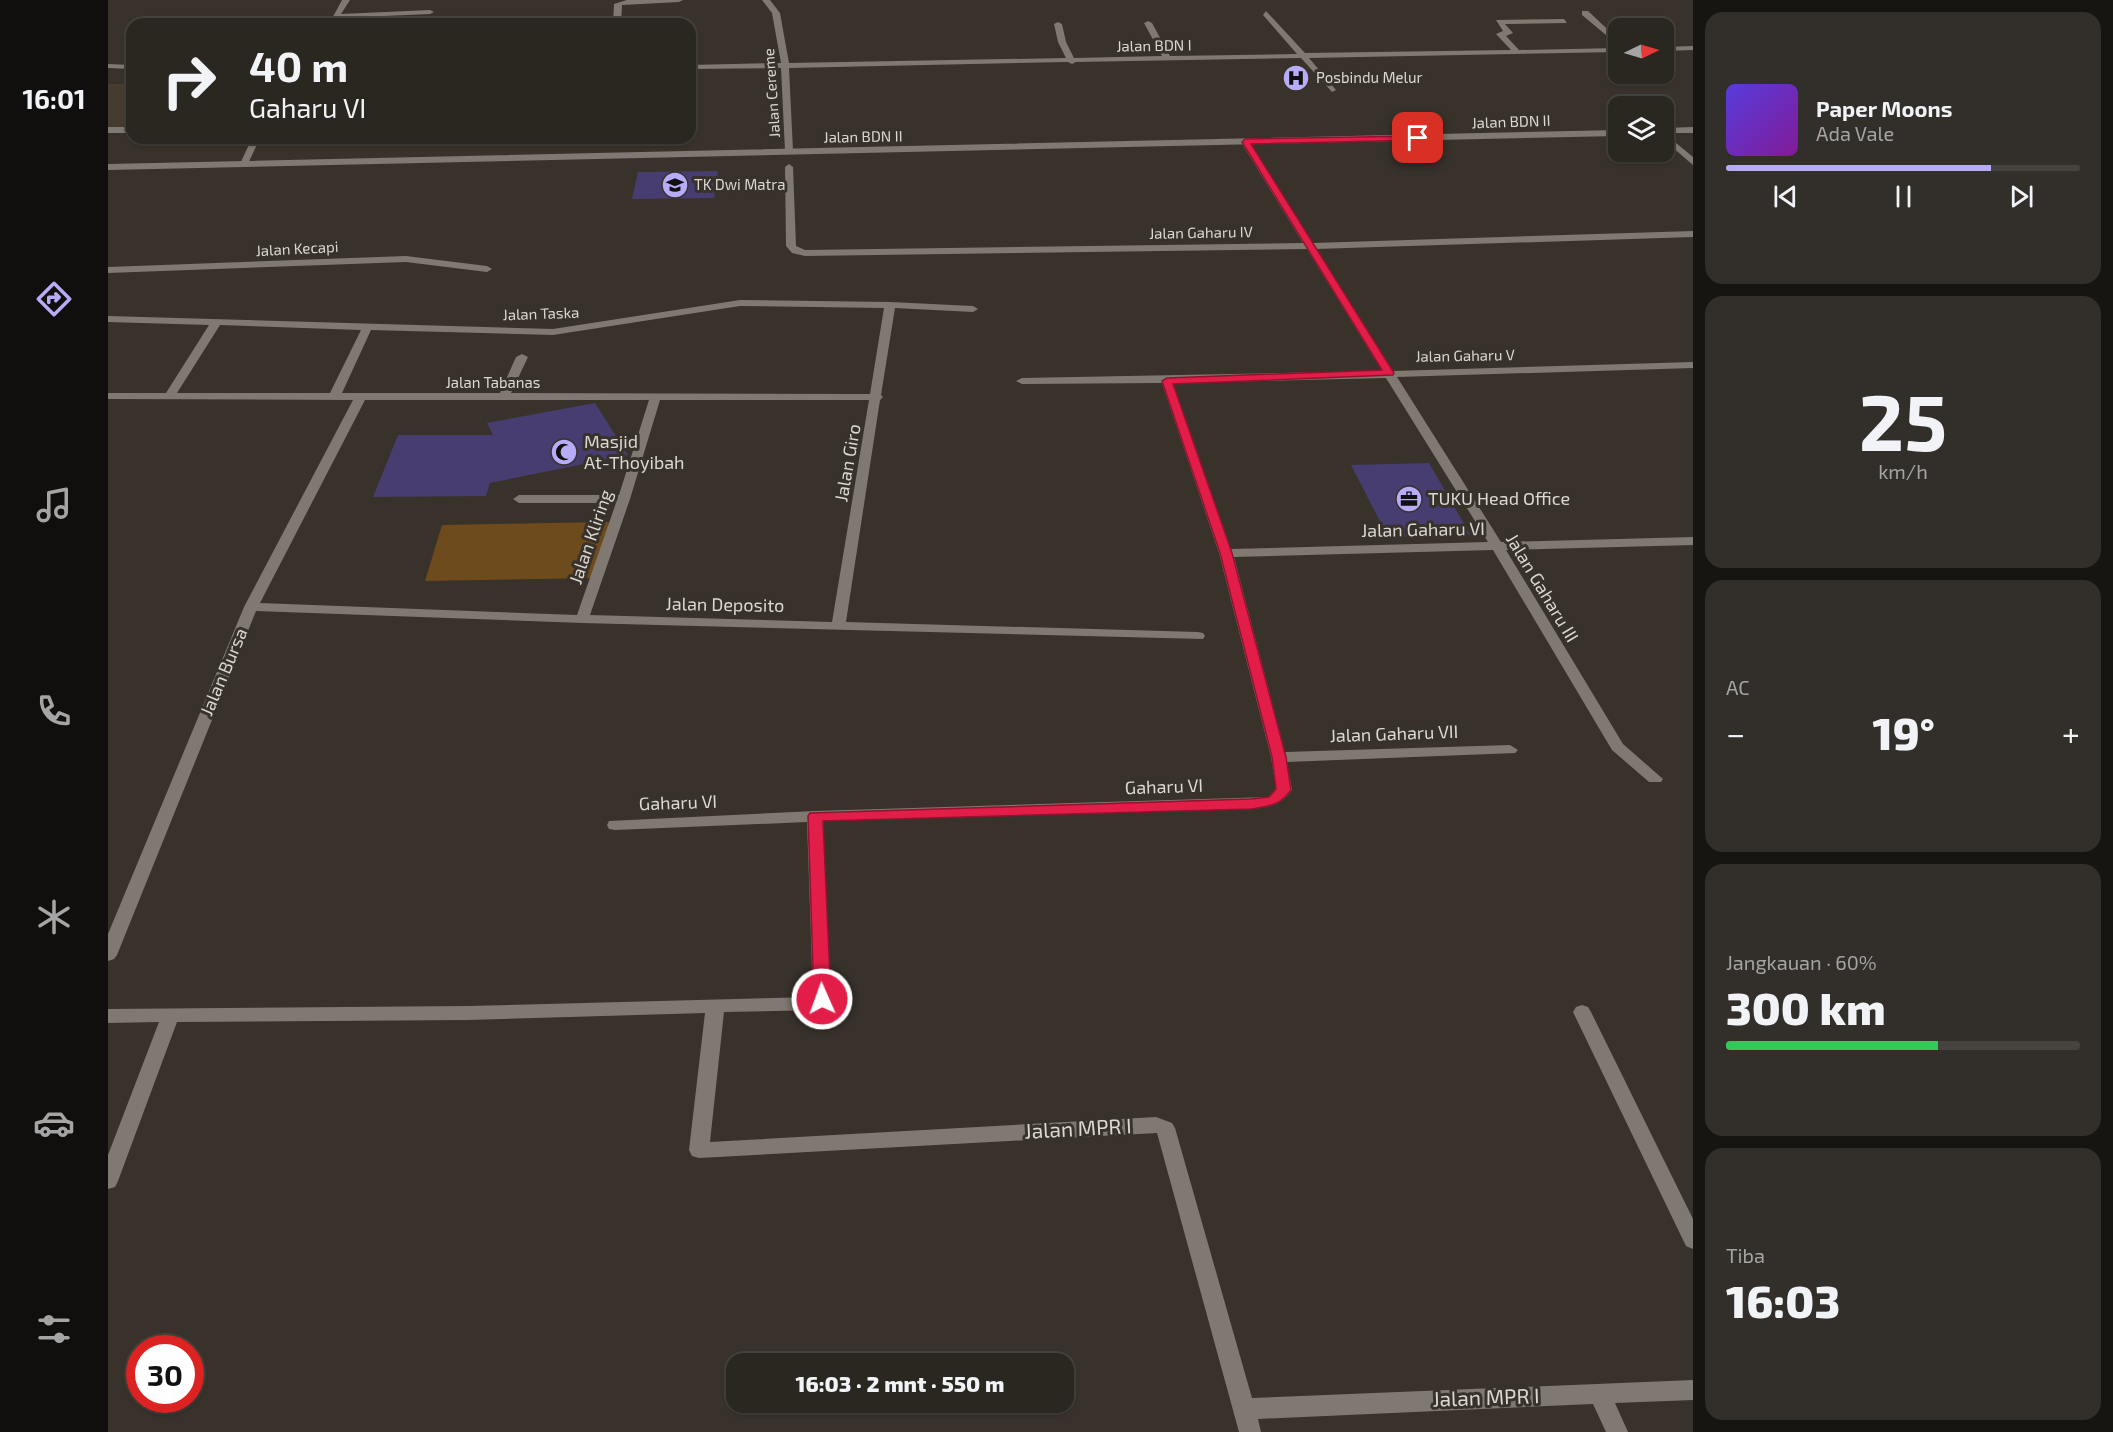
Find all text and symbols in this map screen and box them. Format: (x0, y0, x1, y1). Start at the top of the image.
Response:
north arrow (1608, 18, 1674, 84)
map controls (1608, 18, 1674, 162)
street label: Jalan BDN I (1116, 35, 1192, 55)
text: 40 m (249, 40, 348, 90)
icon: right (150, 42, 228, 120)
street label: Jalan Cereme (759, 48, 783, 138)
hospital icon: Posbindu Melur (1281, 63, 1311, 93)
place label: Posbindu Melur (1316, 68, 1423, 86)
text: 16:01 (22, 82, 86, 114)
text: Gaharu VI (249, 91, 366, 123)
text: Paper Moons (1816, 95, 1952, 121)
button: layers (1608, 96, 1674, 162)
street label: Jalan BDN II (1471, 111, 1551, 131)
pin (1392, 112, 1443, 163)
icon: arrive (1401, 121, 1434, 154)
text: Ada Vale (1816, 121, 1894, 145)
street label: Jalan BDN II (823, 126, 903, 146)
school or university icon: TK Dwi Matra (660, 170, 690, 200)
place label: TK Dwi Matra (694, 175, 786, 193)
icon: previous (1769, 180, 1802, 213)
icon: pause (1887, 180, 1920, 213)
icon: next (2005, 180, 2038, 213)
street label: Jalan Gaharu IV (1149, 222, 1253, 242)
street label: Jalan Kecapi (255, 237, 339, 259)
icon: directions (33, 278, 75, 320)
street label: Jalan Taska (502, 303, 580, 323)
street label: Jalan Gaharu V (1415, 345, 1515, 365)
street label: Jalan Tabanas (446, 373, 540, 391)
text: 25 (1859, 373, 1947, 467)
street label: Jalan Giro (829, 422, 865, 503)
place label: Masjid At-Thoyibah (584, 430, 685, 473)
mosque icon: Masjid At-Thoyibah (549, 437, 579, 467)
text: km/h (1878, 459, 1928, 483)
icon: music (33, 484, 75, 526)
office icon: TUKU Head Office (1394, 484, 1424, 514)
street label: Jalan Kliring (564, 487, 616, 587)
place label: TUKU Head Office (1428, 487, 1570, 509)
street label: Jalan Gaharu VI (1361, 517, 1485, 541)
street label: Jalan Gaharu III (1502, 529, 1584, 646)
street label: Jalan Deposito (665, 592, 785, 616)
street label: Jalan Bursa (195, 624, 251, 719)
text: AC (1726, 675, 1750, 699)
icon: phone (33, 690, 75, 732)
text: 19° (1872, 705, 1935, 759)
text: − (1726, 713, 1745, 753)
text: + (2062, 713, 2080, 753)
street label: Jalan Gaharu VII (1329, 720, 1459, 746)
street label: Gaharu VI (1124, 774, 1203, 798)
street label: Gaharu VI (638, 790, 717, 814)
icon: climate (33, 896, 75, 938)
text: Jangkauan · 60% (1726, 950, 1877, 974)
position arrow (790, 967, 854, 1031)
text: 300 km (1726, 980, 1886, 1034)
icon: car (33, 1102, 75, 1144)
street label: Jalan MPR I (1024, 1112, 1132, 1143)
text: Tiba (1726, 1243, 1765, 1267)
text: 16:03 (1726, 1273, 1840, 1327)
icon: filters (33, 1308, 75, 1350)
speed limit sign: 30 (126, 1335, 204, 1413)
text: 16:03 · 2 mnt · 550 m (796, 1370, 1004, 1396)
street label: Jalan MPR I (1432, 1382, 1540, 1411)

